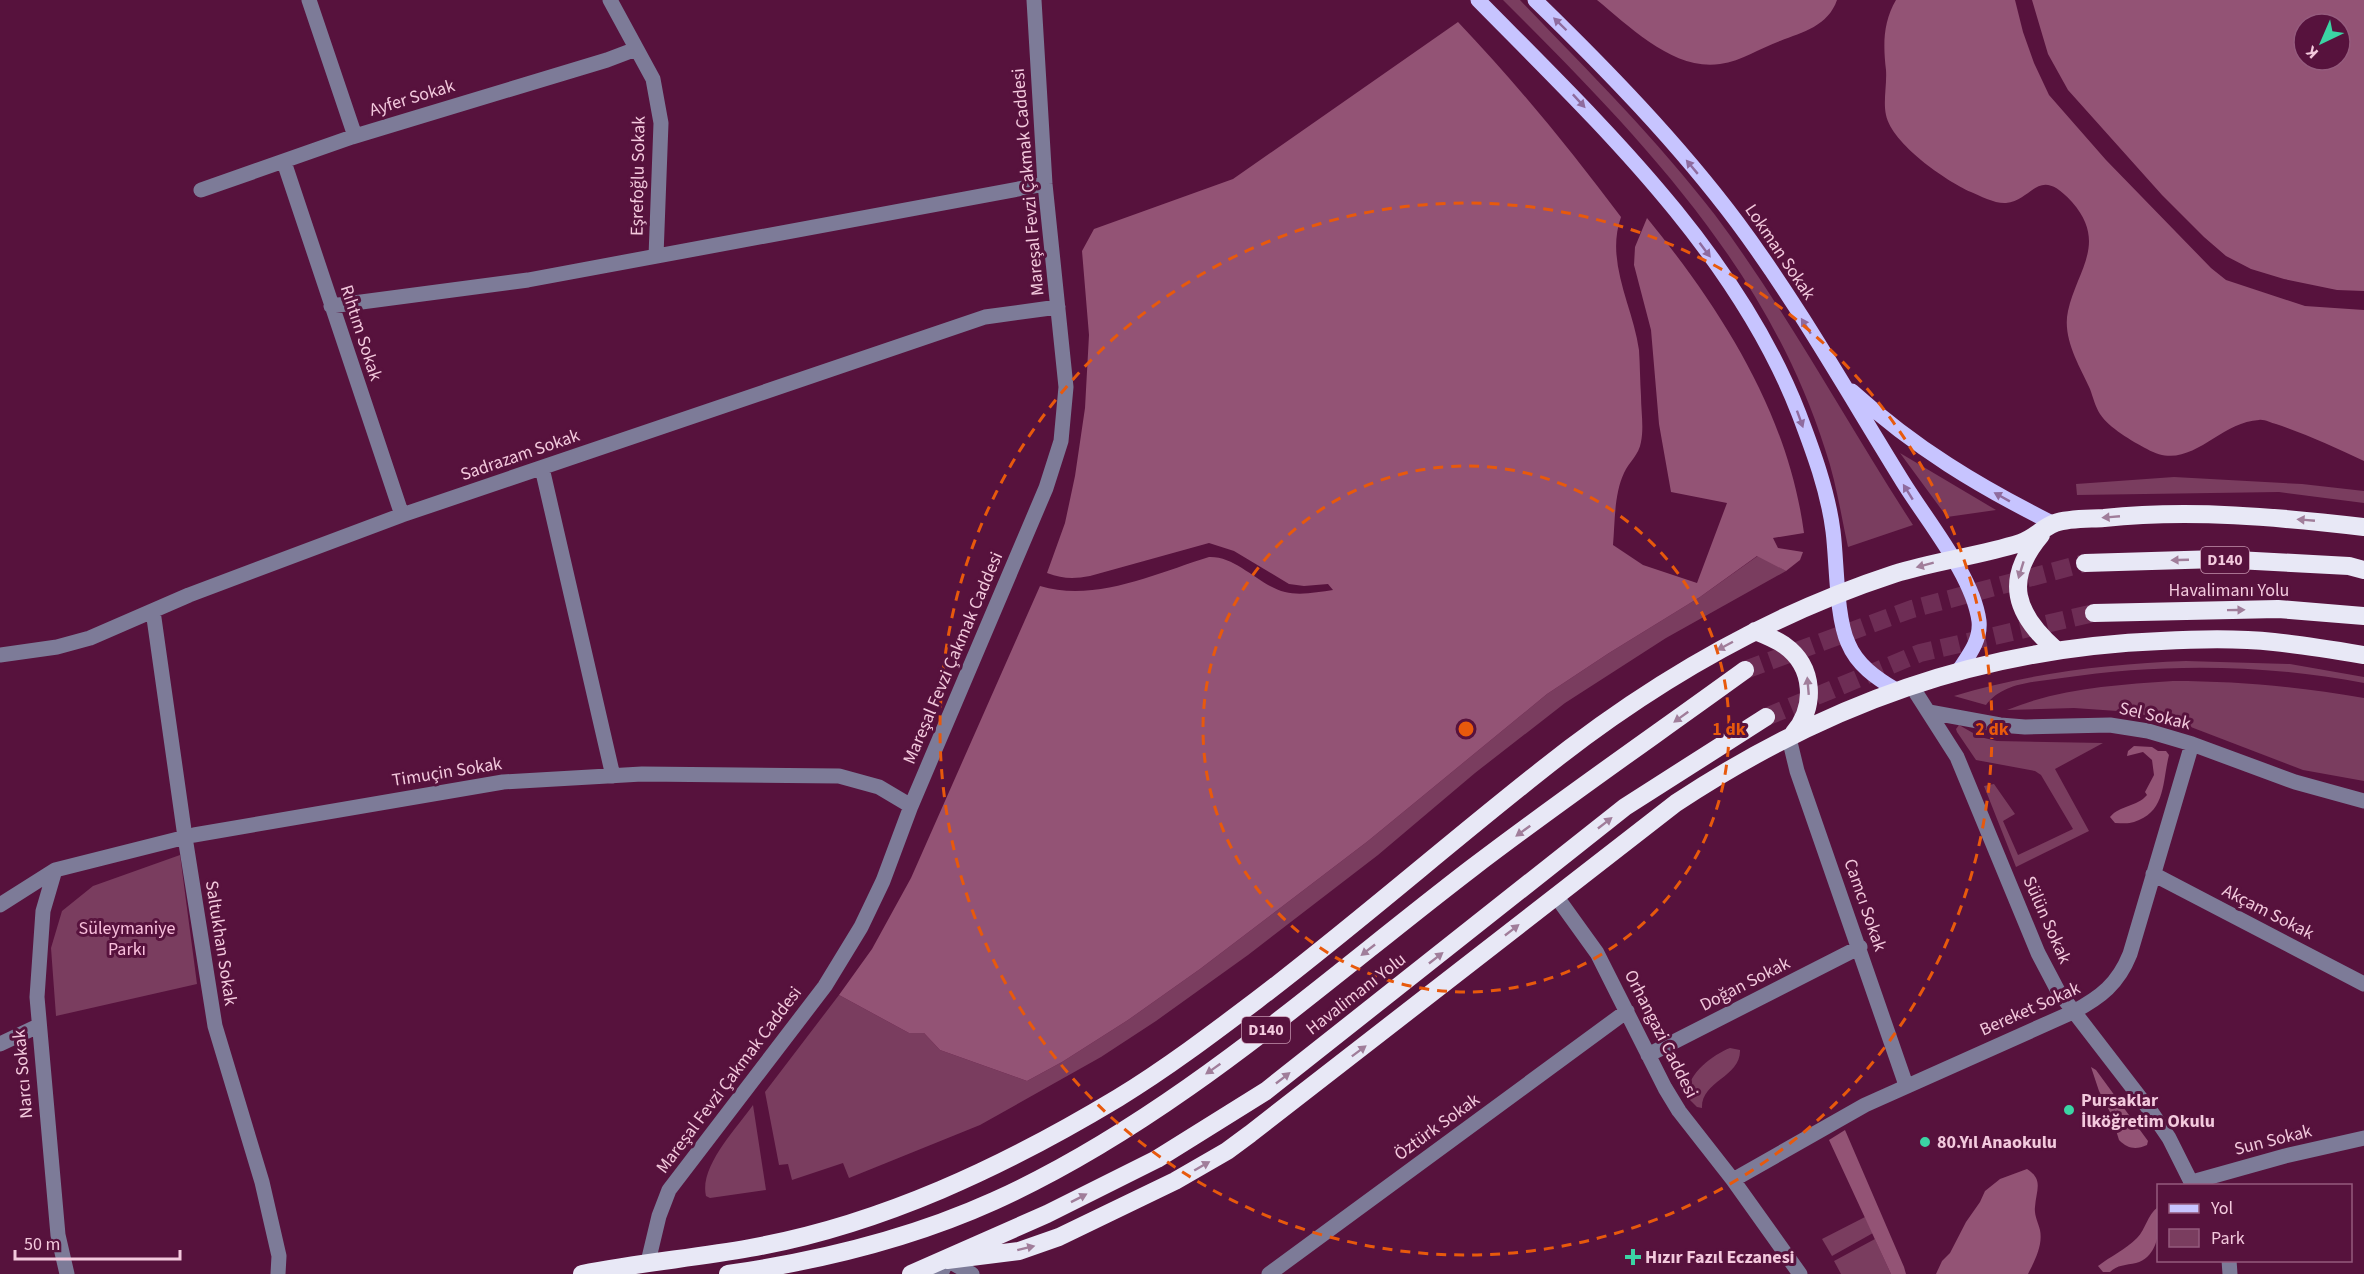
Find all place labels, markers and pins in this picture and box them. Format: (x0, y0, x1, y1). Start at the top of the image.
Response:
centre of rings (1456, 719, 1476, 739)
place label: Pursaklar İlköğretim Okulu (2081, 1088, 2215, 1134)
marker: Pursaklar İlköğretim Okulu (2062, 1103, 2076, 1117)
place label: 80.Yıl Anaokulu (1937, 1130, 2057, 1155)
marker: 80.Yıl Anaokulu (1918, 1135, 1932, 1149)
place label: Hızır Fazıl Eczanesi (1645, 1245, 1795, 1270)
marker: Hızır Fazıl Eczanesi (1626, 1250, 1640, 1264)

